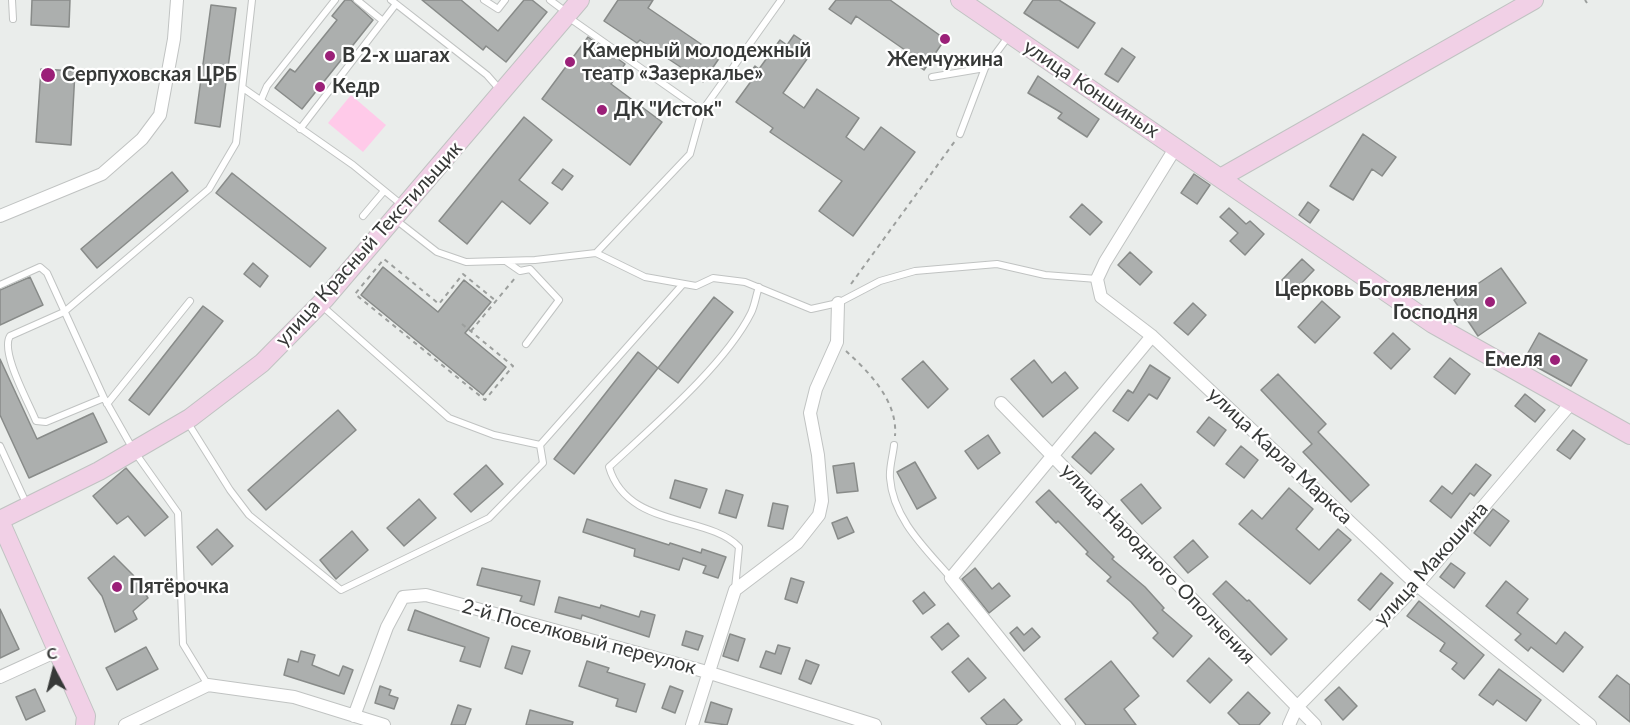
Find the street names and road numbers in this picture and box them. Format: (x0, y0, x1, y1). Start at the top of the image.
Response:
street label: улица Коншиных (1019, 35, 1163, 143)
street label: улица Красный Текстильщик (271, 137, 467, 351)
street label: улица Карла Маркса (1203, 383, 1357, 529)
street label: улица Народного Ополчения (1056, 459, 1260, 669)
street label: улица Макошина (1369, 497, 1493, 631)
street label: 2-й Поселковый переулок (459, 594, 699, 680)

